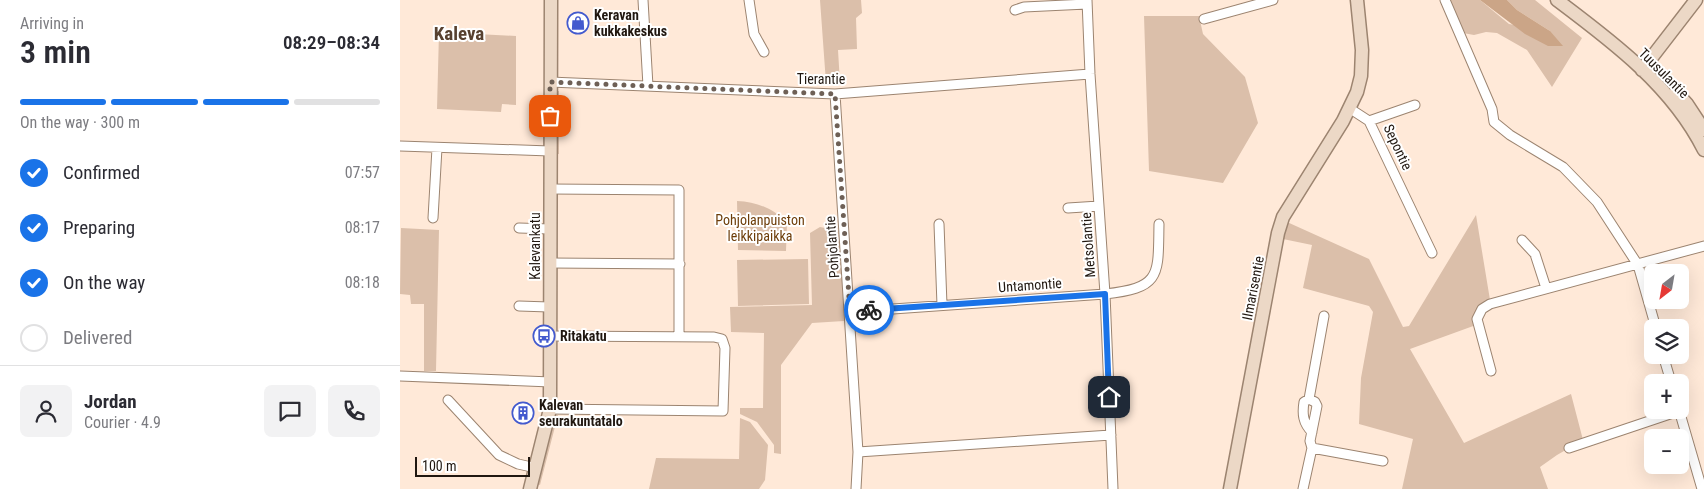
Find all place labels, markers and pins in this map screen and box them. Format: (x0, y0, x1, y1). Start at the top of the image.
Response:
place label: Keravan kukkakeskus (594, 7, 667, 39)
shop icon: Keravan kukkakeskus (566, 11, 590, 35)
pin (529, 95, 571, 137)
bus stop icon: Ritakatu (532, 324, 556, 348)
place label: Ritakatu (560, 328, 607, 344)
pin (1088, 376, 1130, 418)
place label: Kalevan seurakuntatalo (539, 397, 623, 429)
building icon: Kalevan seurakuntatalo (511, 401, 535, 425)

